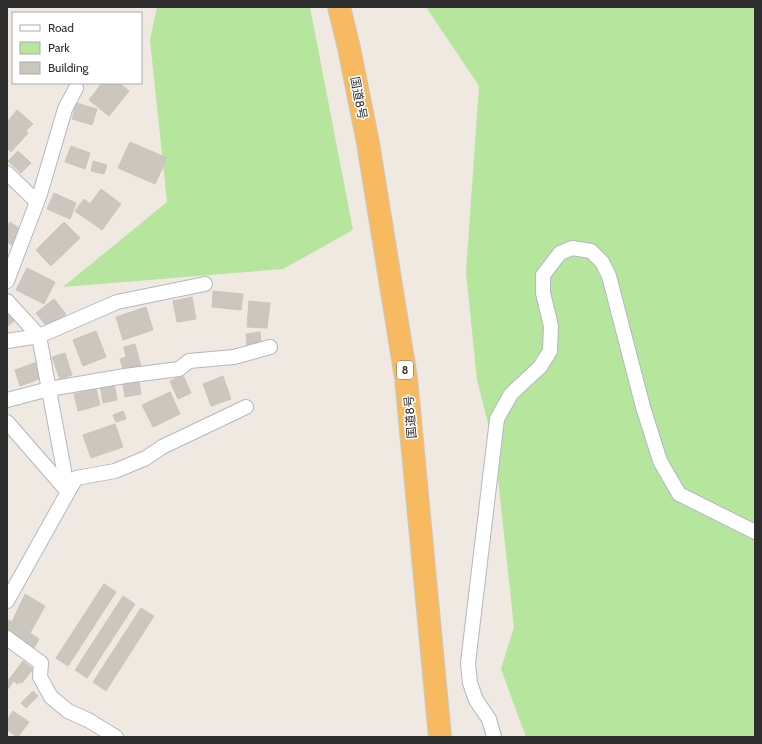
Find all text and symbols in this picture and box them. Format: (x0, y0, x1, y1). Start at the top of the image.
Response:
legend (12, 12, 142, 84)
text: Road (48, 20, 74, 35)
text: Park (48, 40, 70, 55)
text: Building (48, 60, 90, 75)
street label: 国道8号 (348, 75, 370, 121)
road number: 8 (397, 361, 413, 379)
street label: 国道8号 (401, 395, 419, 439)

